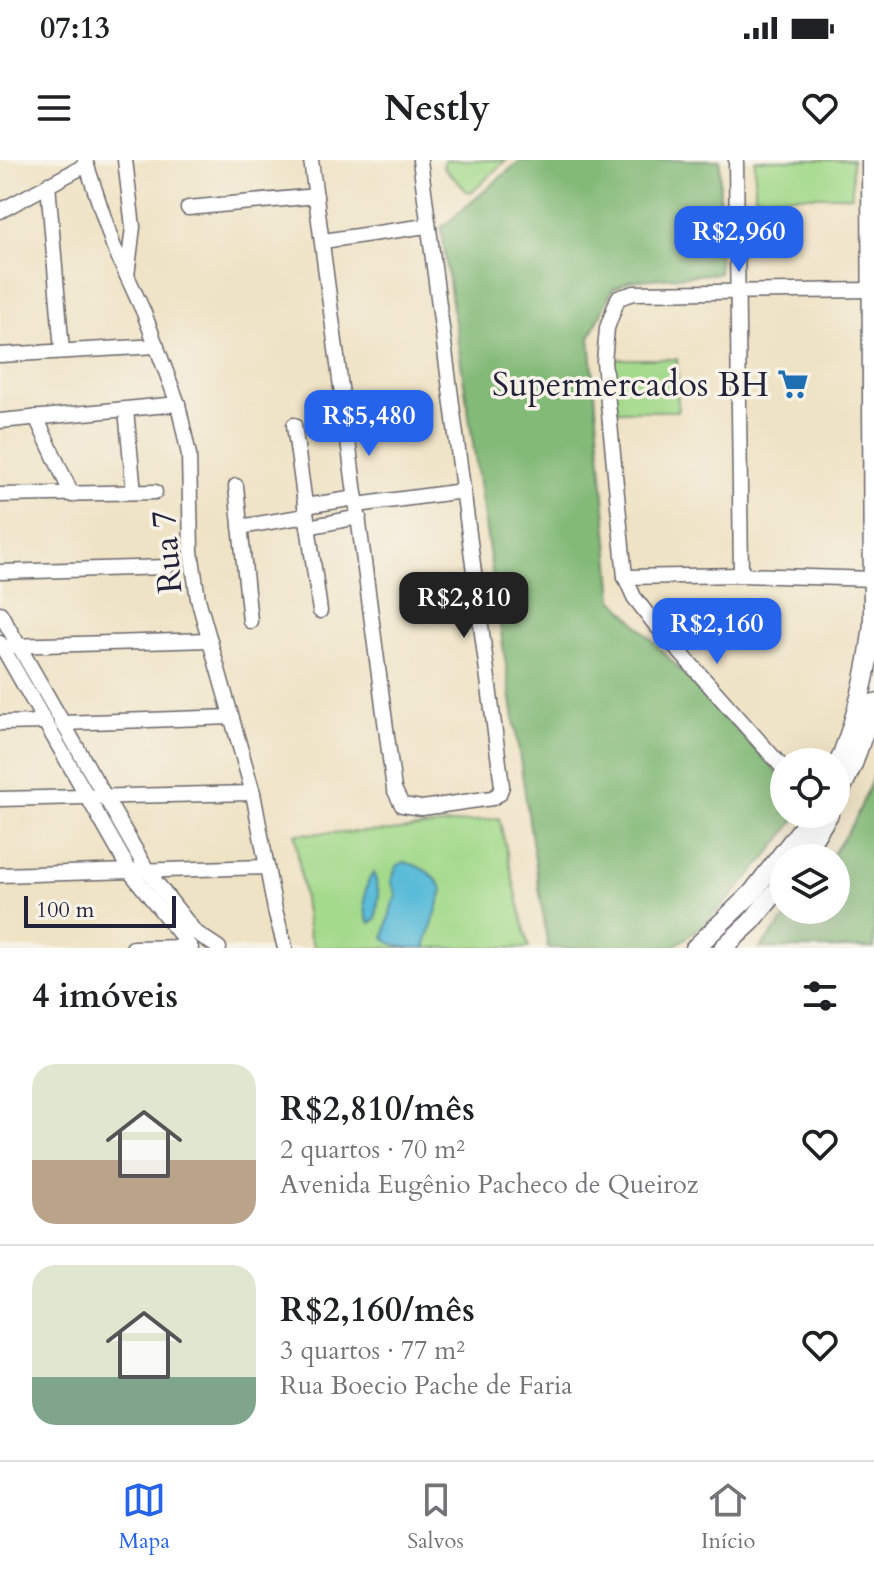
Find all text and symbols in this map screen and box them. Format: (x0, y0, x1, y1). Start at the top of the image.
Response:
text: 07:13 (40, 8, 110, 49)
text: Nestly (384, 84, 490, 133)
icon: menu (32, 86, 76, 130)
icon: heart (798, 86, 842, 130)
pin: R$2,960 (665, 206, 813, 274)
text: R$2,960 (692, 214, 786, 249)
place label: Supermercados BH (492, 362, 769, 408)
supermarket icon: Supermercados BH (776, 367, 810, 401)
pin: R$5,480 (295, 390, 443, 458)
text: R$5,480 (322, 398, 416, 433)
street label: Rua 7 (140, 508, 194, 595)
pin: R$2,810 (390, 572, 538, 640)
text: R$2,810 (417, 580, 511, 615)
pin: R$2,160 (643, 598, 791, 666)
text: R$2,160 (670, 606, 764, 641)
map controls (770, 748, 850, 924)
button: locate (770, 748, 850, 828)
button: layers (770, 844, 850, 924)
scale bar (24, 892, 176, 928)
text: 100 m (36, 895, 94, 925)
text: 4 imóveis (32, 973, 178, 1019)
icon: filters (798, 974, 842, 1018)
text: R$2,810/mês (280, 1086, 475, 1132)
icon: home (96, 1096, 192, 1192)
icon: heart (798, 1122, 842, 1166)
text: 2 quartos · 70 m² (280, 1132, 465, 1167)
text: Avenida Eugênio Pacheco de Queiroz (280, 1167, 698, 1202)
text: R$2,160/mês (280, 1287, 475, 1333)
icon: home (96, 1297, 192, 1393)
icon: heart (798, 1323, 842, 1367)
text: 3 quartos · 77 m² (280, 1333, 465, 1368)
text: Rua Boecio Pache de Faria (280, 1368, 572, 1403)
tab: Mapa (119, 1478, 170, 1556)
tab: Salvos (407, 1478, 464, 1556)
tab: Início (701, 1478, 755, 1556)

